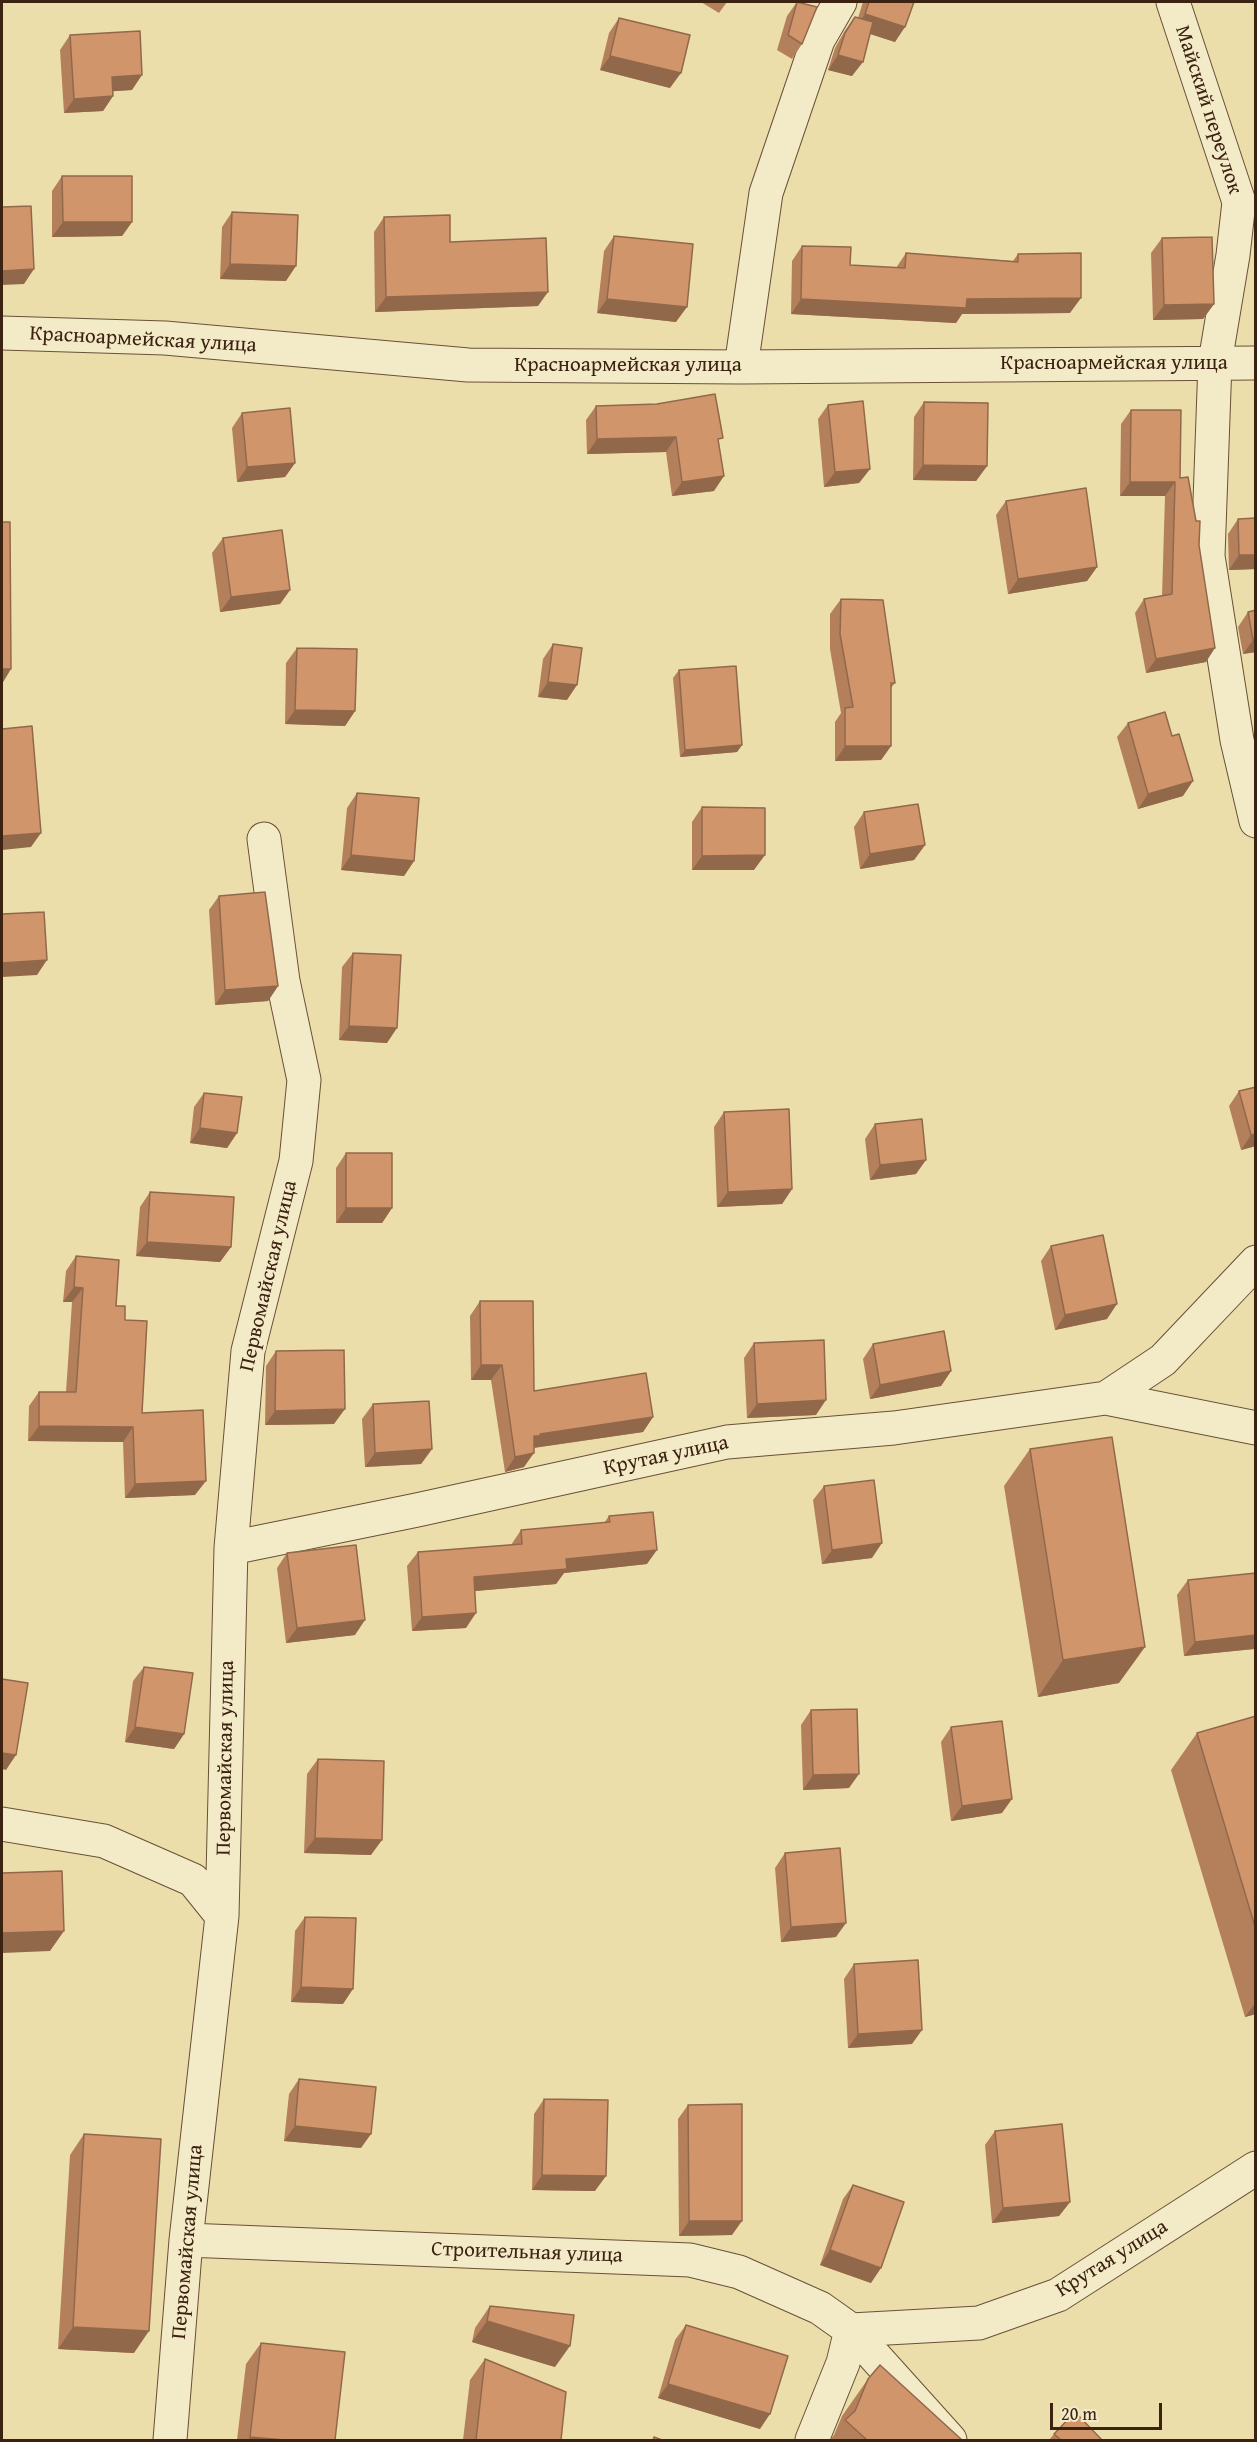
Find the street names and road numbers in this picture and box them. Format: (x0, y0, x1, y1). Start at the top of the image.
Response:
street label: Майский переулок (1169, 23, 1247, 197)
street label: Красноармейская улица (29, 321, 257, 359)
street label: Красноармейская улица (1000, 351, 1228, 377)
street label: Красноармейская улица (514, 353, 742, 379)
street label: Первомайская улица (235, 1178, 303, 1374)
street label: Крутая улица (601, 1430, 731, 1482)
street label: Первомайская улица (212, 1660, 240, 1856)
street label: Первомайская улица (167, 2144, 209, 2340)
street label: Крутая улица (1051, 2215, 1173, 2303)
street label: Строительная улица (431, 2237, 623, 2269)

